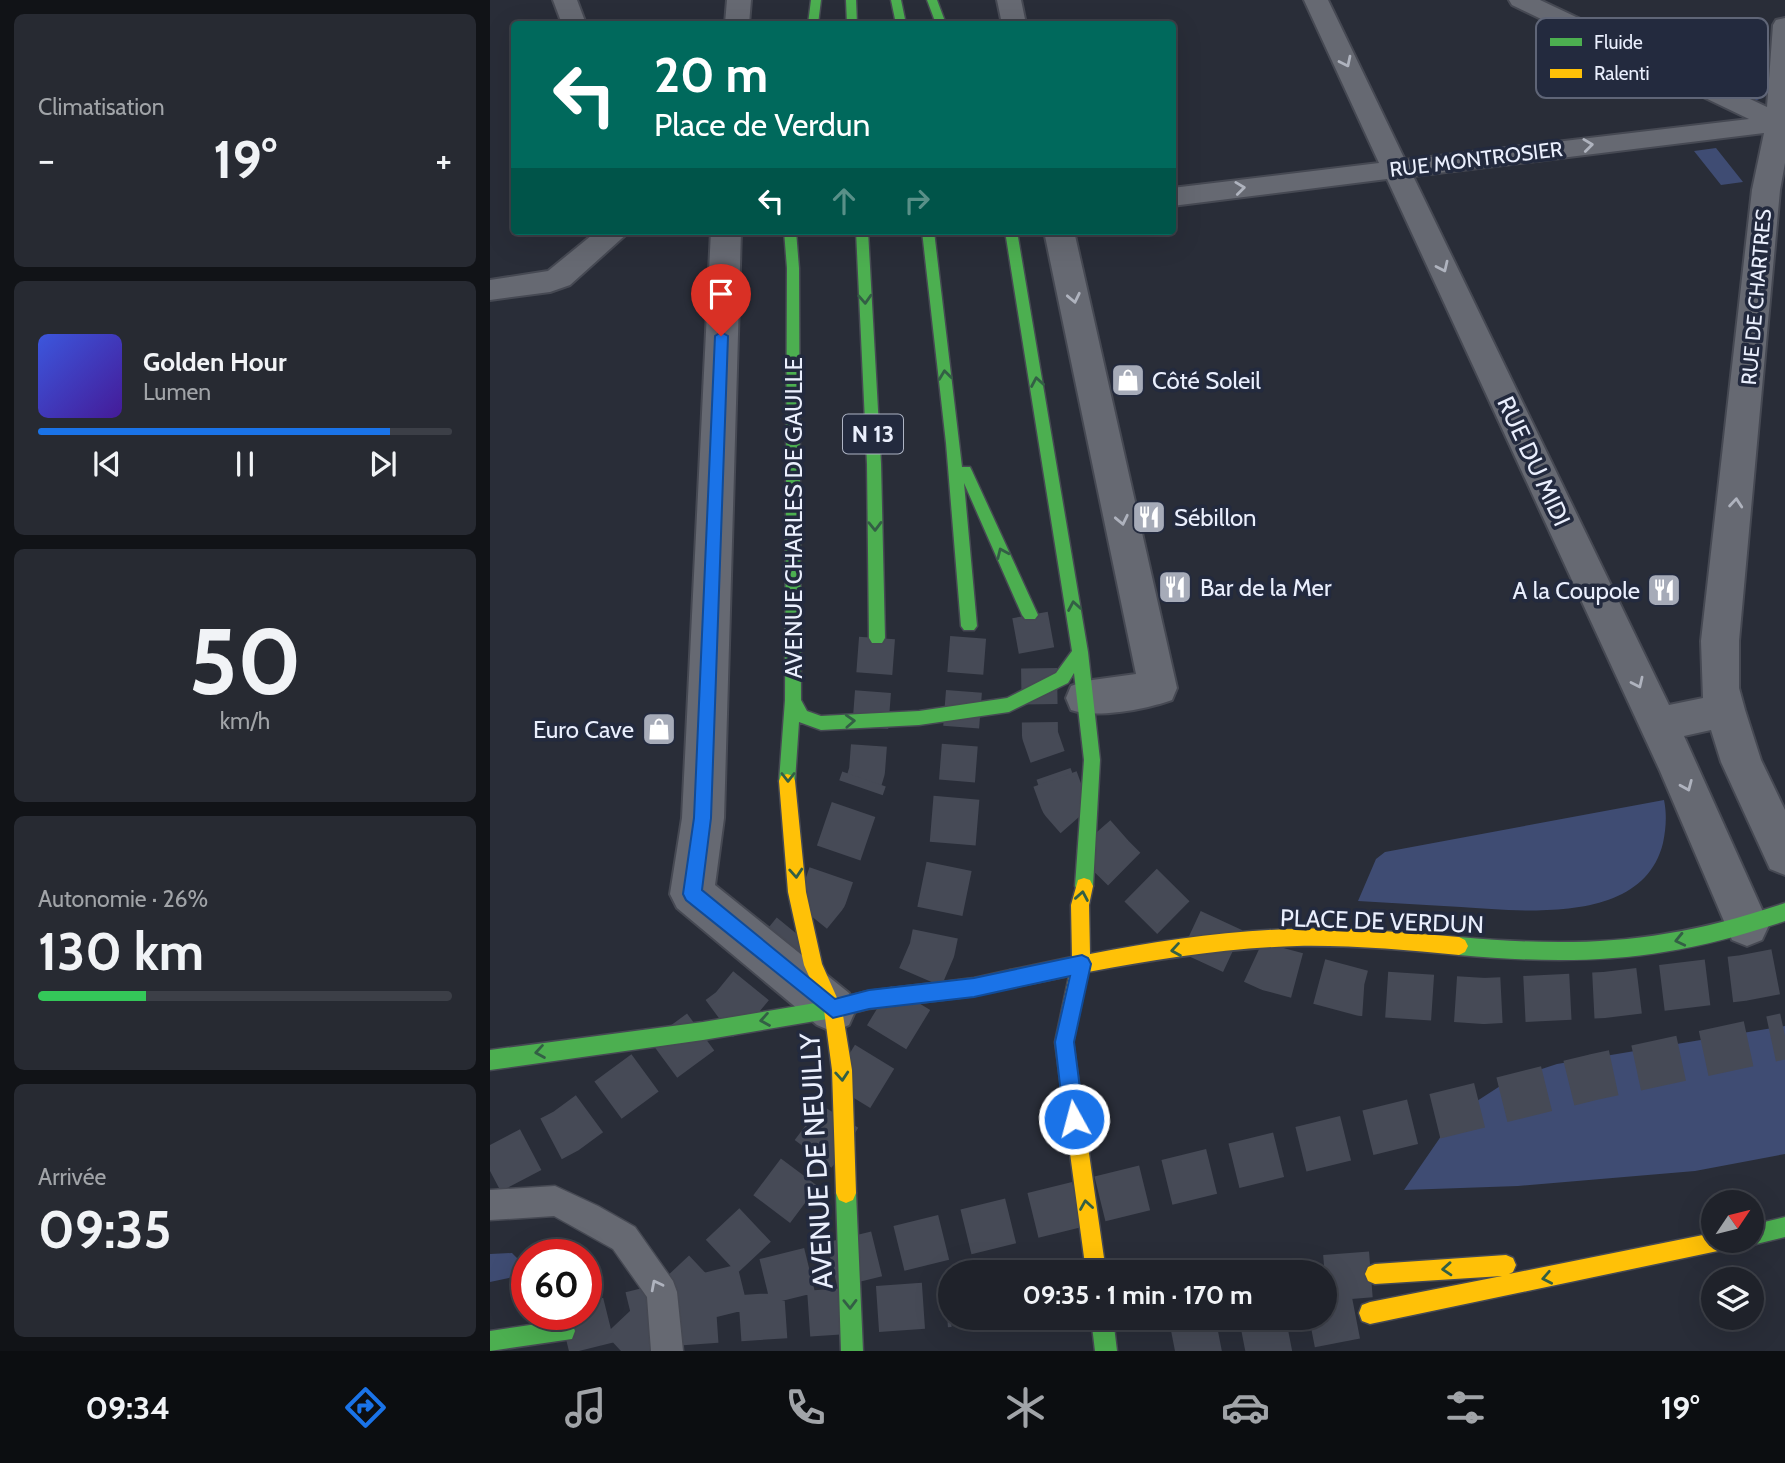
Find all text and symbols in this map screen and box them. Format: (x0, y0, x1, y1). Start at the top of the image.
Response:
legend (1536, 18, 1768, 98)
text: Fluide (1594, 31, 1643, 54)
text: 20 m (654, 45, 768, 104)
icon: left (539, 49, 630, 140)
one-way arrow (1337, 55, 1351, 67)
text: Ralenti (1594, 62, 1650, 85)
text: Climatisation (38, 93, 165, 121)
text: Place de Verdun (654, 105, 870, 144)
text: 19° (213, 128, 277, 191)
text: − (38, 136, 55, 183)
text: + (435, 136, 452, 183)
street label: RUE MONTROSIER (1388, 136, 1564, 182)
one-way arrow (1582, 138, 1593, 153)
one-way arrow (1234, 181, 1246, 196)
icon: left (752, 182, 790, 220)
icon: ahead (825, 182, 863, 220)
icon: right (898, 182, 936, 220)
street label: RUE DE CHARTRES (1736, 208, 1776, 386)
one-way arrow (1435, 260, 1449, 272)
pin (691, 264, 751, 336)
icon: arrive (702, 275, 740, 313)
one-way arrow (1065, 292, 1080, 304)
one-way arrow (858, 294, 873, 305)
text: Golden Hour (143, 346, 286, 378)
street label: AVENUE CHARLES DE GAULLE (779, 357, 808, 679)
shop icon: Côté Soleil (1109, 361, 1147, 399)
place label: Côté Soleil (1152, 366, 1261, 395)
one-way arrow (938, 370, 953, 381)
one-way arrow (1030, 376, 1045, 388)
text: Lumen (143, 378, 211, 406)
street label: RUE DU MIDI (1491, 392, 1577, 530)
road number: N 13 (843, 414, 903, 454)
icon: previous (88, 445, 126, 483)
icon: pause (226, 445, 264, 483)
icon: next (364, 445, 402, 483)
one-way arrow (1728, 497, 1743, 508)
restaurant icon: Sébillon (1130, 498, 1168, 536)
place label: Sébillon (1174, 503, 1257, 532)
one-way arrow (1113, 514, 1128, 526)
one-way arrow (867, 522, 883, 532)
one-way arrow (996, 548, 1010, 560)
restaurant icon: Bar de la Mer (1156, 568, 1194, 606)
restaurant icon: A la Coupole (1645, 571, 1683, 609)
place label: Bar de la Mer (1200, 573, 1332, 602)
place label: A la Coupole (1513, 576, 1640, 605)
one-way arrow (1067, 600, 1082, 612)
text: 50 (188, 606, 302, 717)
one-way arrow (1630, 676, 1644, 688)
text: km/h (220, 707, 270, 735)
shop icon: Euro Cave (640, 710, 678, 748)
one-way arrow (845, 714, 856, 729)
place label: Euro Cave (533, 715, 634, 744)
one-way arrow (780, 772, 796, 783)
one-way arrow (1679, 779, 1693, 792)
one-way arrow (788, 868, 803, 879)
text: Autonomie · 26% (38, 885, 208, 913)
one-way arrow (1074, 890, 1089, 902)
street label: PLACE DE VERDUN (1280, 903, 1484, 939)
text: 130 km (38, 920, 204, 983)
one-way arrow (1675, 932, 1687, 947)
one-way arrow (1170, 942, 1182, 957)
one-way arrow (759, 1012, 771, 1027)
street label: AVENUE DE NEUILLY (792, 1031, 840, 1290)
one-way arrow (534, 1044, 546, 1059)
one-way arrow (834, 1071, 849, 1082)
position arrow (1037, 1082, 1111, 1156)
text: Arrivée (38, 1163, 106, 1191)
north arrow (1701, 1190, 1764, 1253)
map controls (1701, 1190, 1764, 1330)
text: 09:35 (38, 1198, 171, 1261)
one-way arrow (1079, 1199, 1094, 1211)
speed limit sign: 60 (511, 1239, 602, 1330)
one-way arrow (1441, 1262, 1452, 1277)
button: layers (1701, 1267, 1764, 1330)
one-way arrow (1541, 1269, 1553, 1284)
one-way arrow (651, 1279, 665, 1292)
text: 09:35 · 1 min · 170 m (1022, 1279, 1253, 1311)
one-way arrow (843, 1298, 858, 1309)
icon: directions (341, 1383, 390, 1432)
icon: music (561, 1383, 610, 1432)
icon: phone (781, 1383, 830, 1432)
icon: climate (1001, 1383, 1050, 1432)
icon: car (1221, 1383, 1270, 1432)
icon: filters (1441, 1383, 1490, 1432)
text: 09:34 (85, 1388, 170, 1427)
text: 19° (1660, 1388, 1700, 1427)

